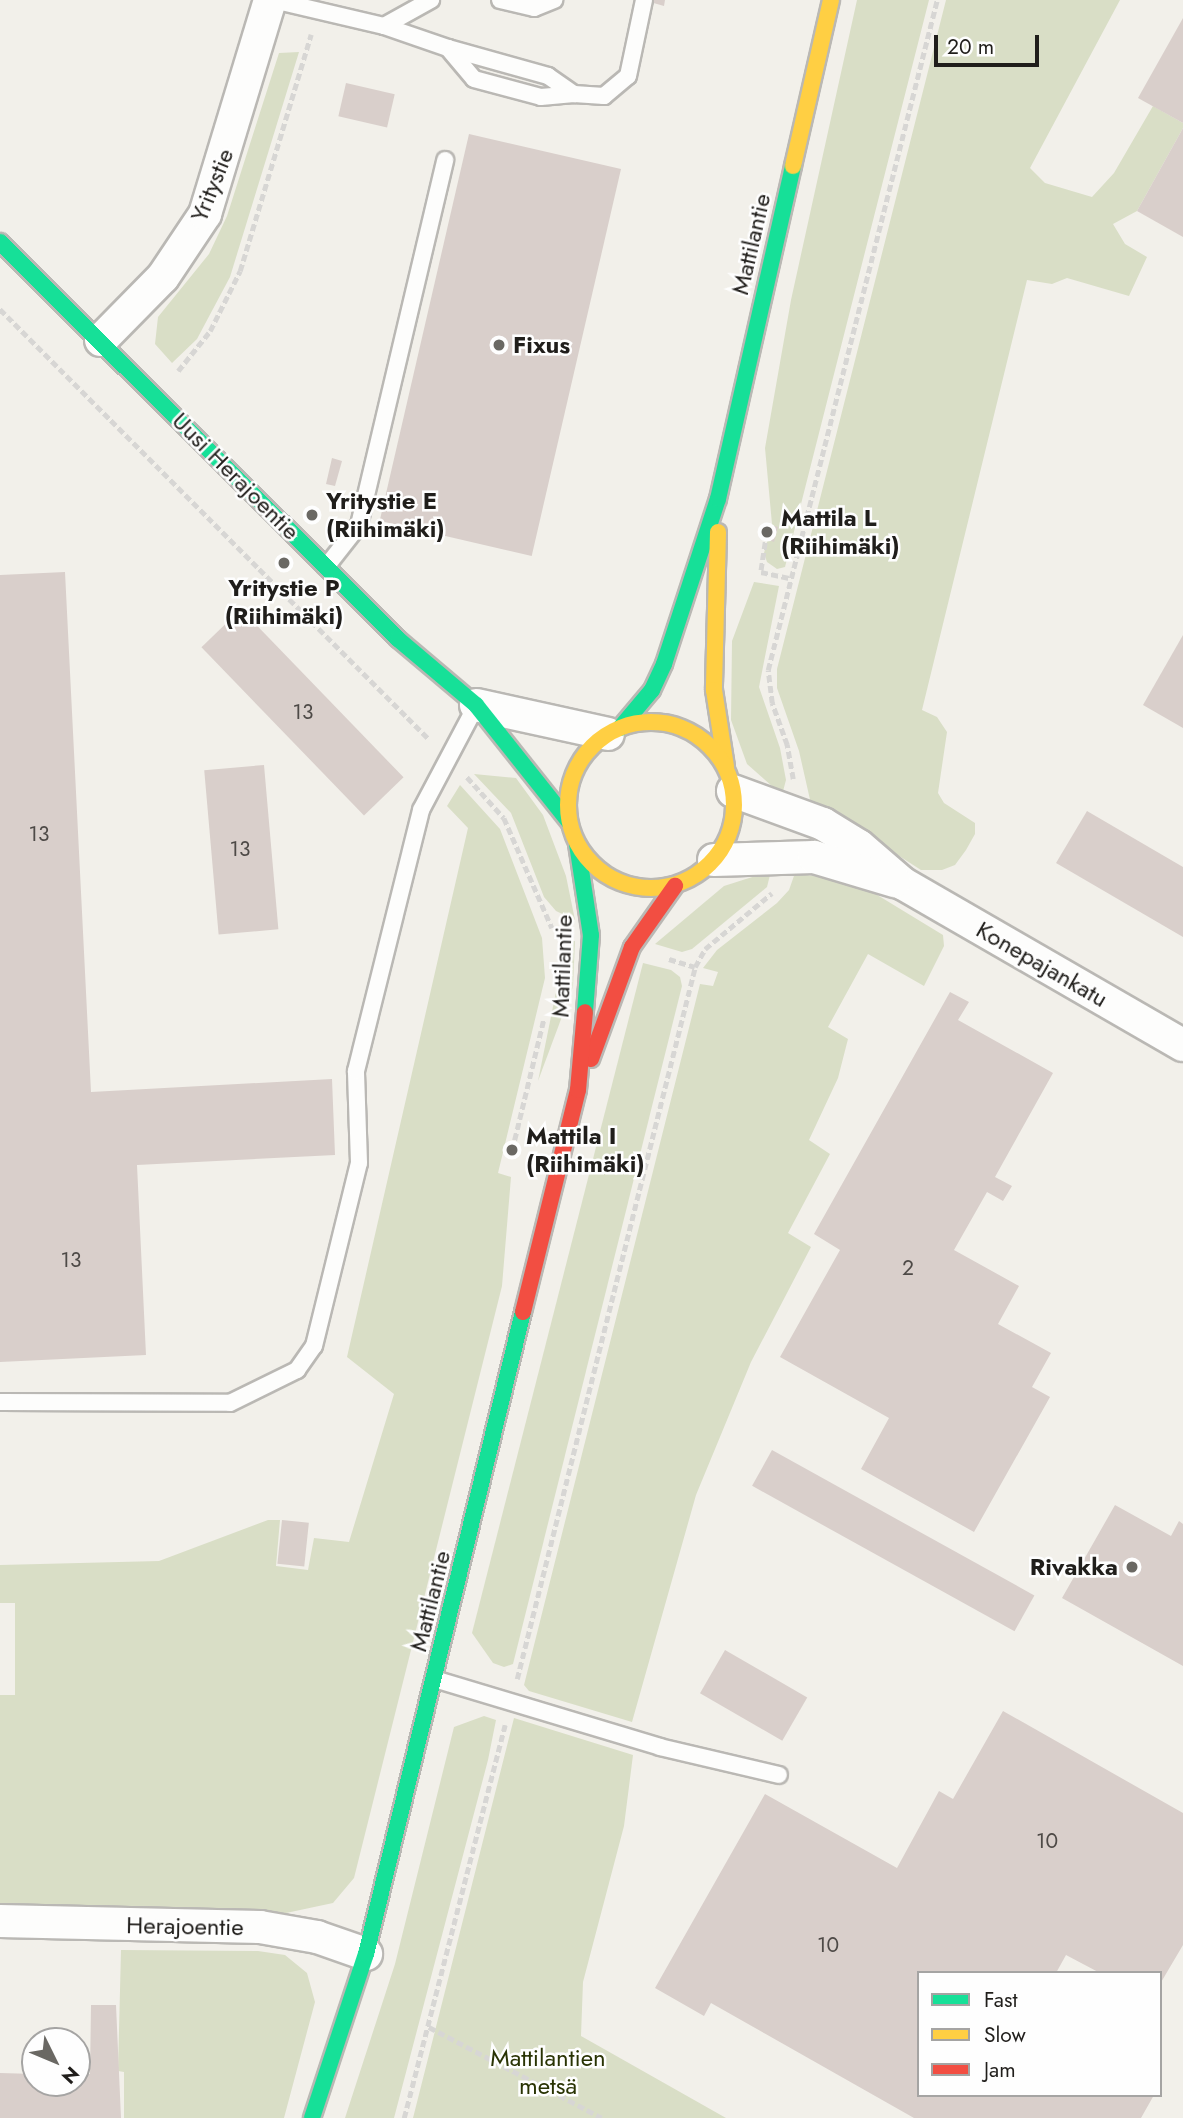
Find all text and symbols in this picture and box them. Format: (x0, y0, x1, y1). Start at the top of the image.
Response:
scale bar (938, 21, 1043, 65)
text: 20 m (947, 32, 994, 62)
street label: Yritystie (184, 144, 240, 226)
street label: Mattilantie (725, 191, 777, 297)
place label: Fixus (513, 331, 570, 359)
marker: Fixus (491, 337, 507, 353)
street label: Uusi Herajoentie (166, 406, 306, 546)
place label: Yritystie E (Riihimäki) (326, 487, 445, 543)
place label: Mattila L (Riihimäki) (781, 504, 900, 560)
marker: Yritystie E (Riihimäki) (304, 507, 320, 523)
marker: Mattila L (Riihimäki) (759, 524, 775, 540)
marker: Yritystie P (Riihimäki) (276, 555, 292, 571)
place label: Yritystie P (Riihimäki) (225, 574, 343, 630)
house number: 13 (293, 699, 313, 725)
house number: 13 (29, 821, 49, 847)
house number: 13 (230, 836, 250, 862)
street label: Mattilantie (546, 914, 578, 1018)
street label: Konepajankatu (971, 915, 1113, 1013)
place label: Mattila I (Riihimäki) (526, 1122, 645, 1178)
marker: Mattila I (Riihimäki) (504, 1142, 520, 1158)
house number: 13 (61, 1247, 81, 1273)
house number: 2 (902, 1255, 914, 1281)
street label: Mattilantie (404, 1548, 456, 1654)
place label: Rivakka (1030, 1553, 1118, 1581)
marker: Rivakka (1124, 1559, 1140, 1575)
house number: 10 (1036, 1828, 1058, 1854)
street label: Herajoentie (126, 1911, 244, 1941)
house number: 10 (817, 1932, 839, 1958)
legend (917, 1971, 1162, 2097)
text: Fast (984, 1985, 1017, 2015)
text: Slow (984, 2020, 1026, 2050)
north arrow (21, 2027, 91, 2097)
park label: Mattilantien metsä (490, 2044, 606, 2100)
text: Jam (984, 2055, 1016, 2085)
text: N (55, 2061, 85, 2090)

